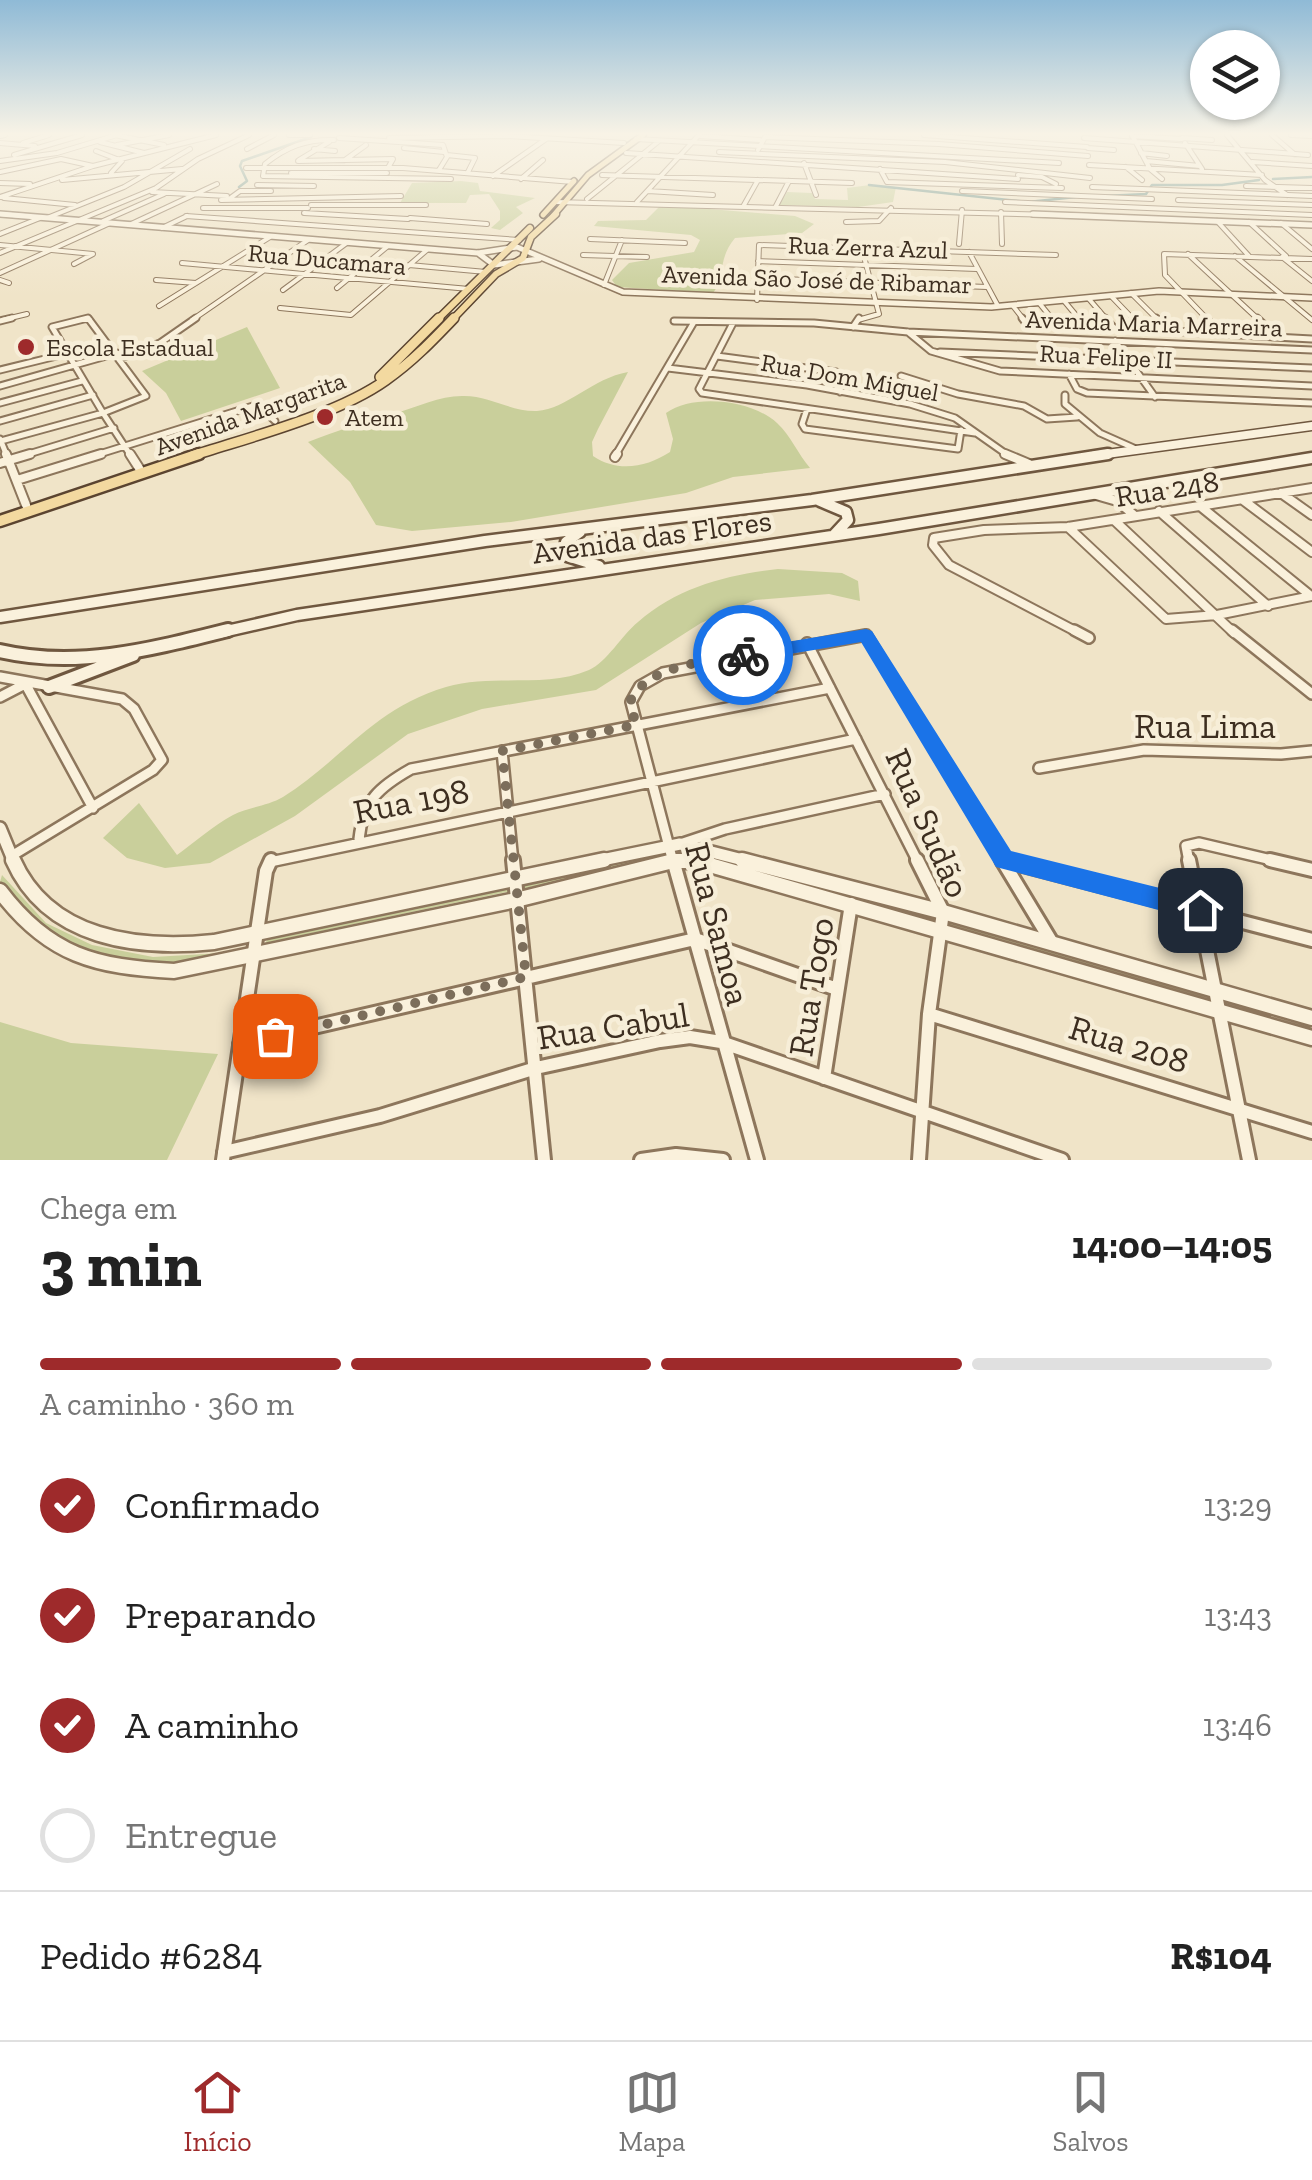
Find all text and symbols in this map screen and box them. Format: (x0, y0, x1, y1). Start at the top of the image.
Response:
map controls (1190, 30, 1280, 120)
button: layers (1190, 30, 1280, 120)
street label: Rua Zerra Azul (788, 229, 949, 265)
street label: Rua Ducamara (247, 237, 407, 281)
street label: Avenida São José de Ribamar (661, 259, 973, 299)
street label: Avenida Maria Marreira (1025, 304, 1283, 342)
place label: Escola Estadual (46, 332, 214, 362)
marker: Escola Estadual (15, 336, 37, 358)
street label: Rua Felipe II (1039, 338, 1173, 374)
street label: Rua Dom Miguel (759, 347, 942, 407)
street label: Avenida Margarita (150, 365, 350, 461)
place label: Atem (345, 402, 404, 432)
marker: Atem (314, 406, 336, 428)
street label: Rua 248 (1113, 463, 1221, 515)
street label: Avenida das Flores (530, 502, 774, 572)
courier (693, 605, 793, 705)
icon: bike (716, 628, 771, 683)
street label: Rua Lima (1134, 705, 1276, 747)
street label: Rua Sudão (877, 742, 979, 904)
street label: Rua 198 (350, 769, 472, 833)
street label: Rua Samoa (676, 838, 760, 1010)
pin (1158, 868, 1243, 953)
icon: home (1173, 883, 1228, 938)
street label: Rua Togo (779, 915, 843, 1059)
street label: Rua Cabul (534, 993, 692, 1059)
pin (233, 994, 318, 1079)
street label: Rua 208 (1064, 1006, 1194, 1082)
icon: bag (248, 1009, 303, 1064)
text: Chega em (40, 1189, 177, 1227)
text: 14:00–14:05 (1072, 1222, 1272, 1268)
text: 3 min (40, 1225, 202, 1303)
text: A caminho · 360 m (40, 1385, 294, 1423)
icon: check (40, 1478, 95, 1533)
text: Confirmado (125, 1482, 320, 1528)
text: 13:29 (1203, 1486, 1272, 1524)
icon: check (40, 1588, 95, 1643)
text: Preparando (125, 1592, 316, 1638)
text: 13:43 (1204, 1596, 1272, 1634)
icon: check (40, 1698, 95, 1753)
text: A caminho (125, 1702, 299, 1748)
text: 13:46 (1203, 1706, 1272, 1744)
text: Entregue (125, 1812, 277, 1858)
text: Pedido #6284 (40, 1933, 262, 1979)
text: R$104 (1170, 1933, 1272, 1979)
tab: Início (184, 2065, 252, 2158)
tab: Mapa (619, 2065, 685, 2158)
tab: Salvos (1053, 2065, 1128, 2158)

